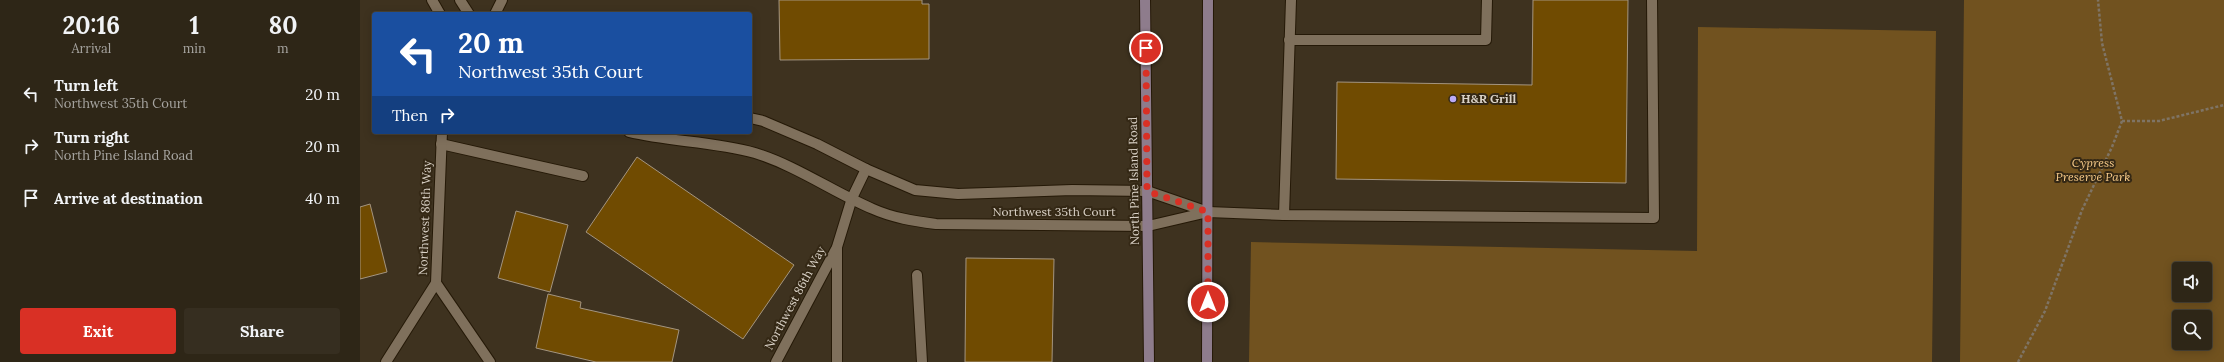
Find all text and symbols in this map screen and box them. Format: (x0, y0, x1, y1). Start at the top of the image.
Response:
text: 20:16 (63, 10, 120, 41)
text: 1 (189, 10, 199, 41)
text: 80 (268, 10, 297, 41)
text: 20 m (458, 25, 524, 61)
icon: left (392, 28, 444, 80)
pin (1129, 31, 1163, 65)
icon: arrive (1135, 37, 1157, 59)
text: Arrival (71, 40, 111, 57)
text: min (183, 40, 206, 57)
text: m (277, 40, 289, 57)
text: Northwest 35th Court (458, 60, 643, 83)
text: Turn left (54, 76, 118, 95)
icon: left (20, 83, 42, 105)
text: 20 m (305, 85, 340, 104)
place label: H&R Grill (1461, 91, 1517, 106)
marker: H&R Grill (1448, 94, 1458, 104)
text: Northwest 35th Court (54, 95, 187, 112)
icon: right (436, 104, 458, 126)
text: Then (392, 106, 428, 125)
street label: North Pine Island Road (1125, 117, 1142, 245)
text: Turn right (54, 128, 130, 147)
icon: right (20, 135, 42, 157)
text: 20 m (305, 137, 340, 156)
text: North Pine Island Road (54, 147, 193, 164)
park label: Cypress Preserve Park (2056, 155, 2130, 184)
street label: Northwest 86th Way (415, 160, 434, 276)
icon: arrive (20, 187, 42, 209)
text: Arrive at destination (54, 189, 203, 208)
text: 40 m (305, 189, 340, 208)
street label: Northwest 35th Court (992, 204, 1116, 219)
street label: Northwest 86th Way (761, 243, 828, 352)
map controls (2172, 262, 2212, 350)
button: sound (2172, 262, 2212, 302)
position arrow (1187, 281, 1229, 323)
button: Exit (20, 308, 176, 354)
button: Share (184, 308, 340, 354)
button: search (2172, 310, 2212, 350)

